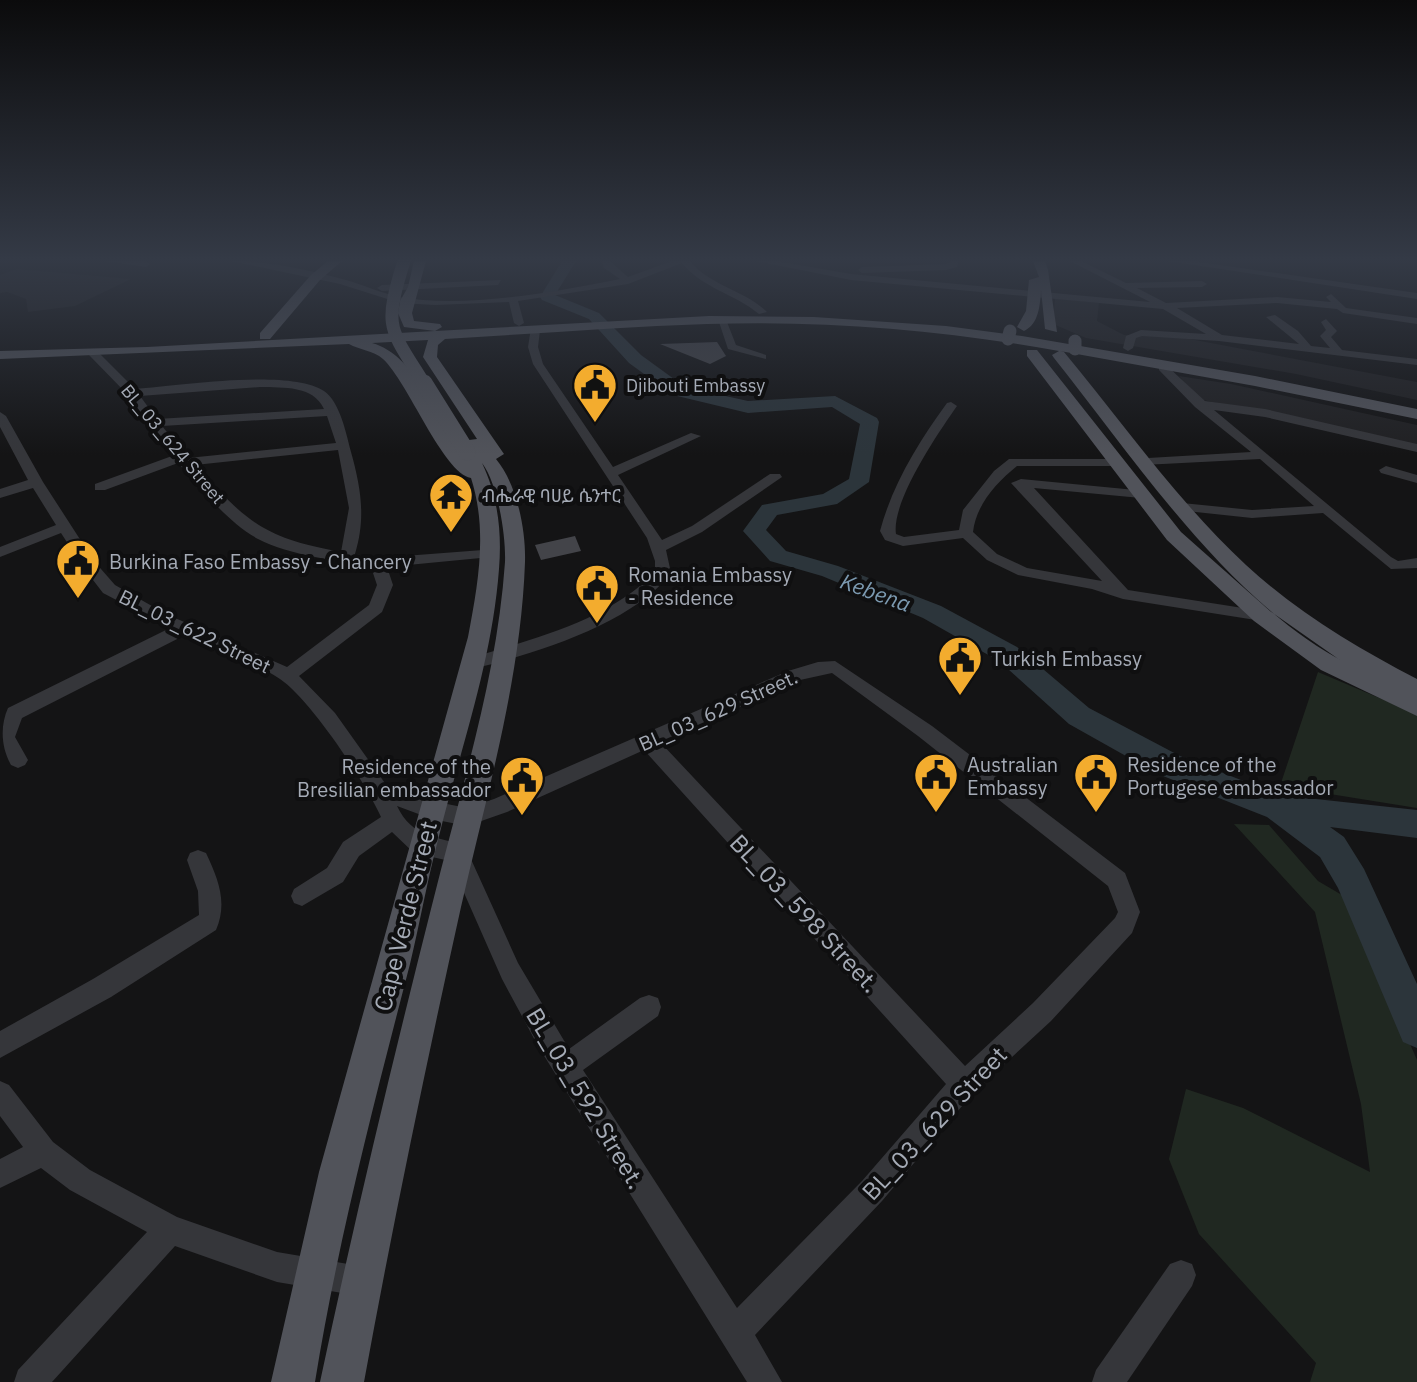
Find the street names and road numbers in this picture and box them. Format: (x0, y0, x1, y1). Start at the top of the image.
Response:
street label: BL_03_624 Street (116, 379, 230, 509)
street label: BL_03_622 Street (115, 583, 275, 679)
street label: BL_03_629 Street. (634, 663, 802, 757)
street label: Cape Verde Street (366, 818, 444, 1014)
street label: BL_03_598 Street. (723, 827, 887, 999)
street label: BL_03_592 Street. (519, 1002, 653, 1194)
street label: BL_03_629 Street (854, 1039, 1014, 1207)

